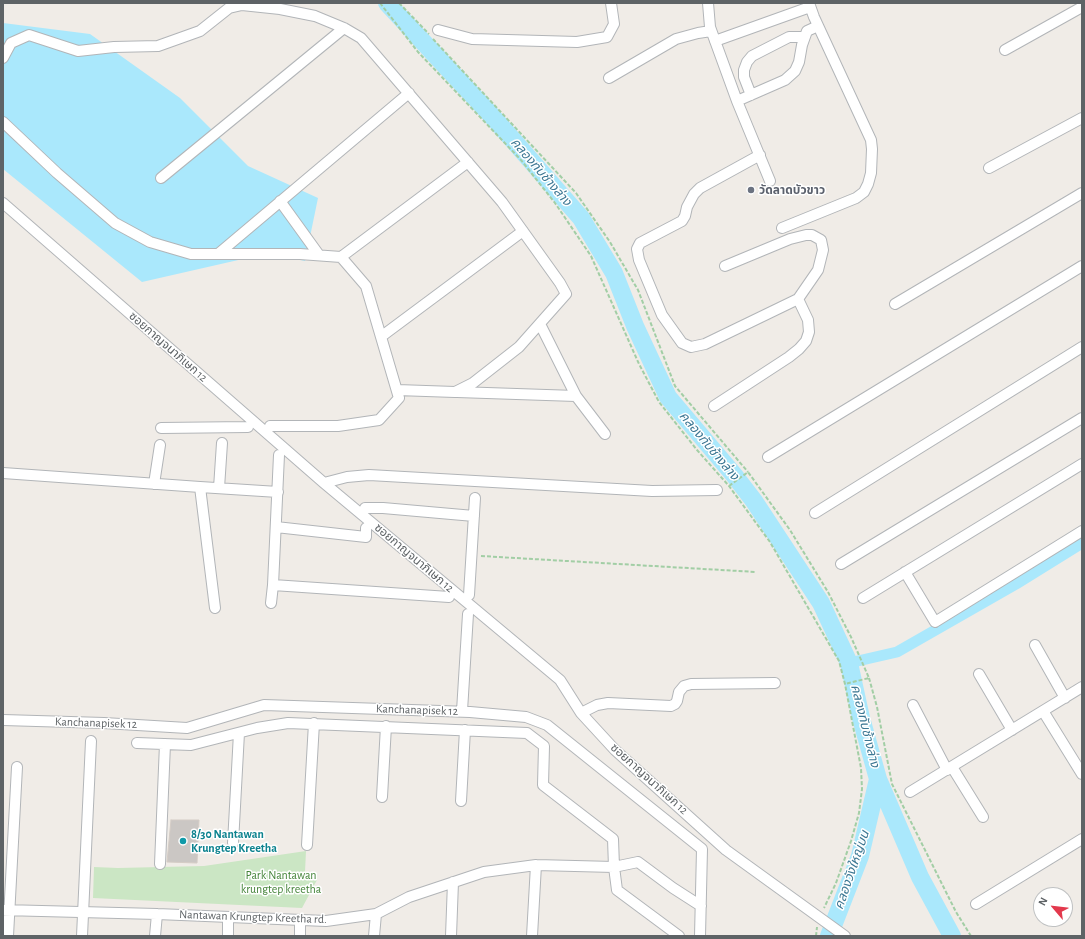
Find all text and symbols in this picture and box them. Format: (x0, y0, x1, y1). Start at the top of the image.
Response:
water label: คลองทับช้างล่าง (507, 135, 575, 209)
place label: วัดลาดบัวขาว (759, 183, 825, 197)
marker: วัดลาดบัวขาว (746, 185, 756, 195)
street label: ซอยกาญจนาภิเษก 12 (126, 309, 210, 385)
water label: คลองทับช้างล่าง (676, 409, 742, 483)
street label: ซอยกาญจนาภิเษก 12 (371, 521, 457, 595)
water label: คลองทับช้างล่าง (847, 683, 883, 769)
street label: Kanchanapisek 12 (376, 701, 458, 719)
street label: Kanchanapisek 12 (55, 714, 137, 732)
street label: ซอยกาญจนาภิเษก 12 (607, 740, 691, 818)
place label: 8/30 Nantawan Krungtep Kreetha (191, 827, 277, 855)
water label: คลองวังใหญ่บน (831, 829, 873, 911)
marker: 8/30 Nantawan Krungtep Kreetha (178, 836, 188, 846)
park label: Park Nantawan krungtep kreetha (241, 868, 321, 896)
north arrow (1033, 887, 1073, 927)
text: N (1036, 896, 1049, 908)
street label: Nantawan Krungtep Kreetha rd. (179, 907, 327, 927)

